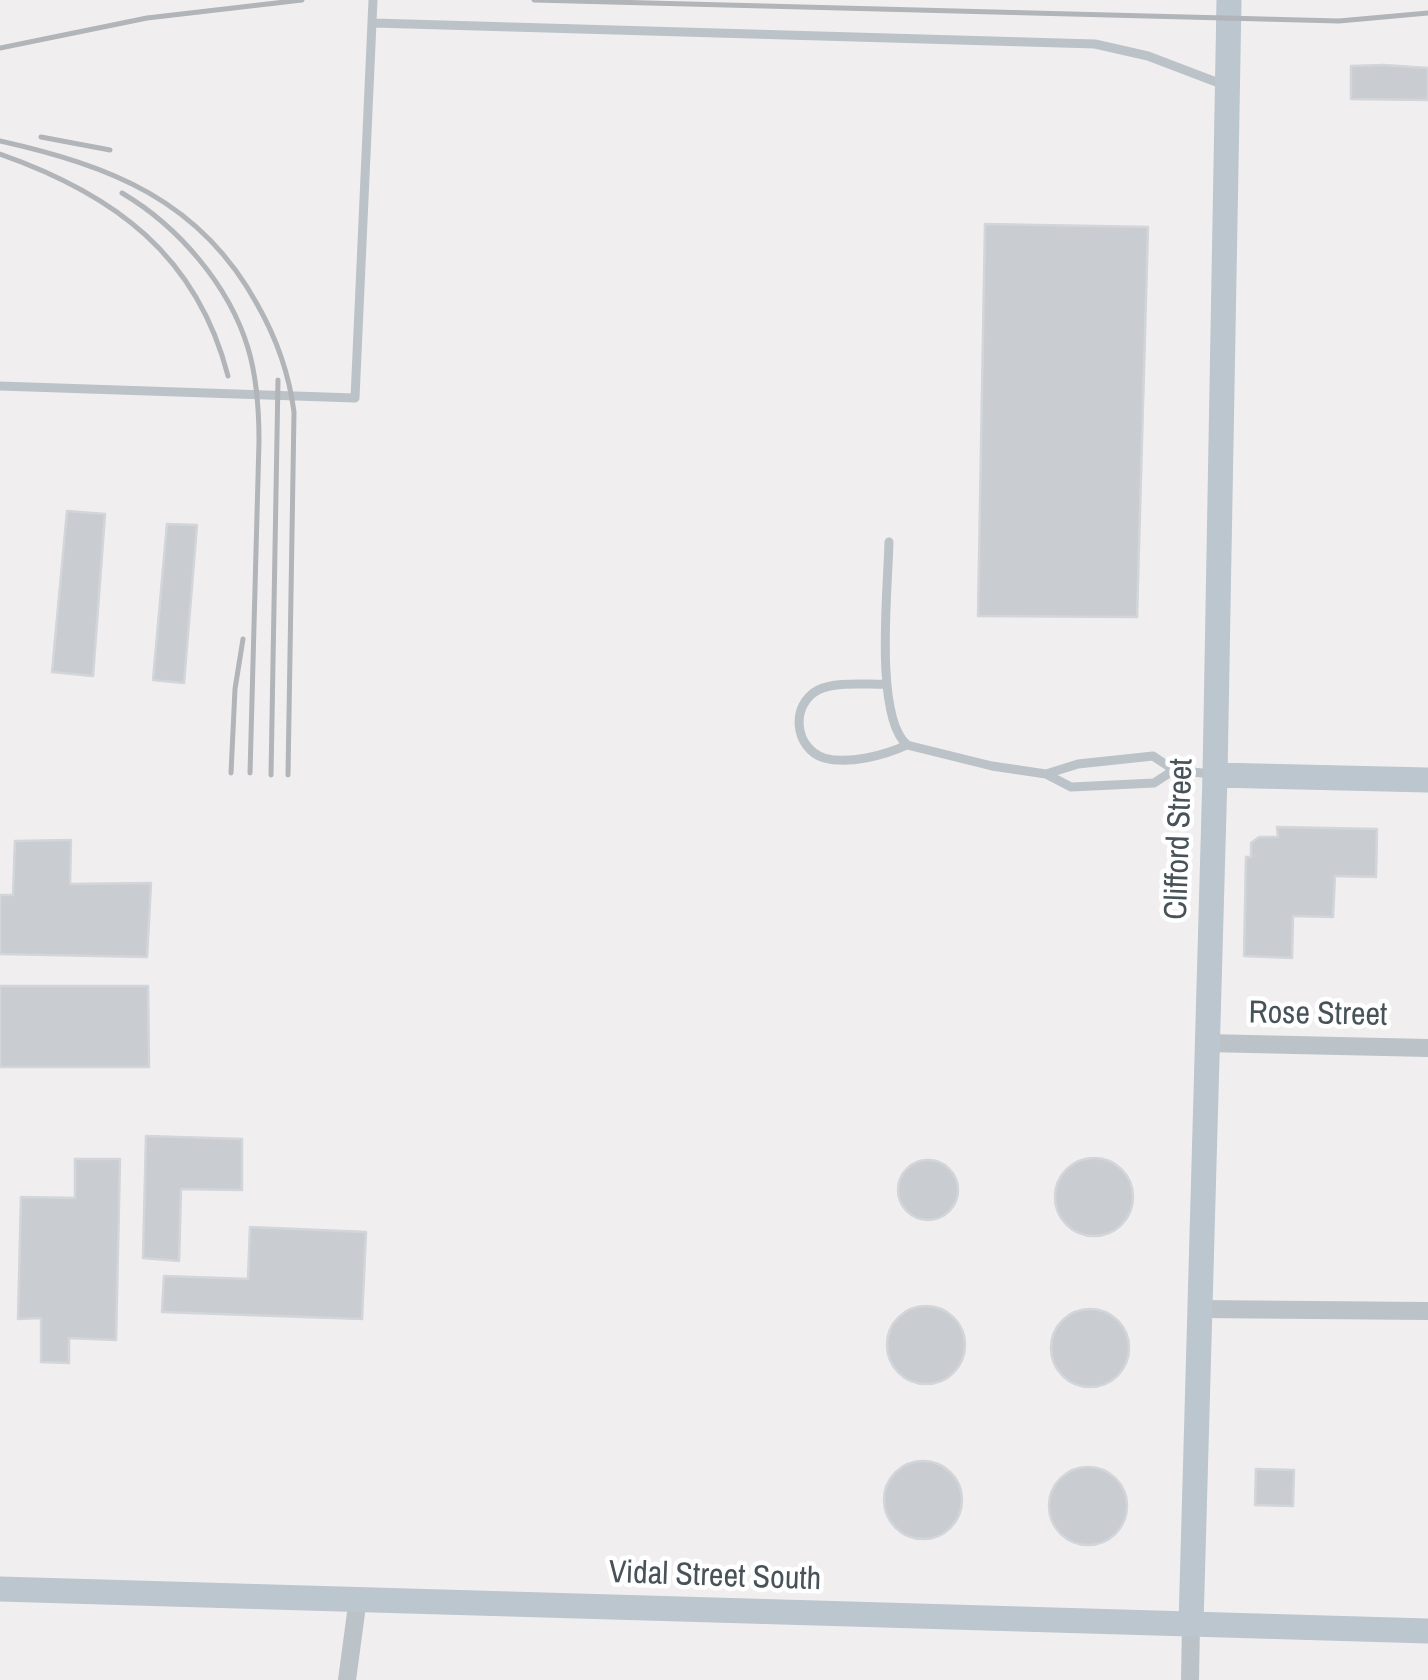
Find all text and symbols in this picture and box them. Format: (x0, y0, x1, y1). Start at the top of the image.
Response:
street label: Clifford Street (1158, 758, 1202, 920)
street label: Rose Street (1248, 995, 1388, 1035)
street label: Vidal Street South (608, 1554, 822, 1600)

